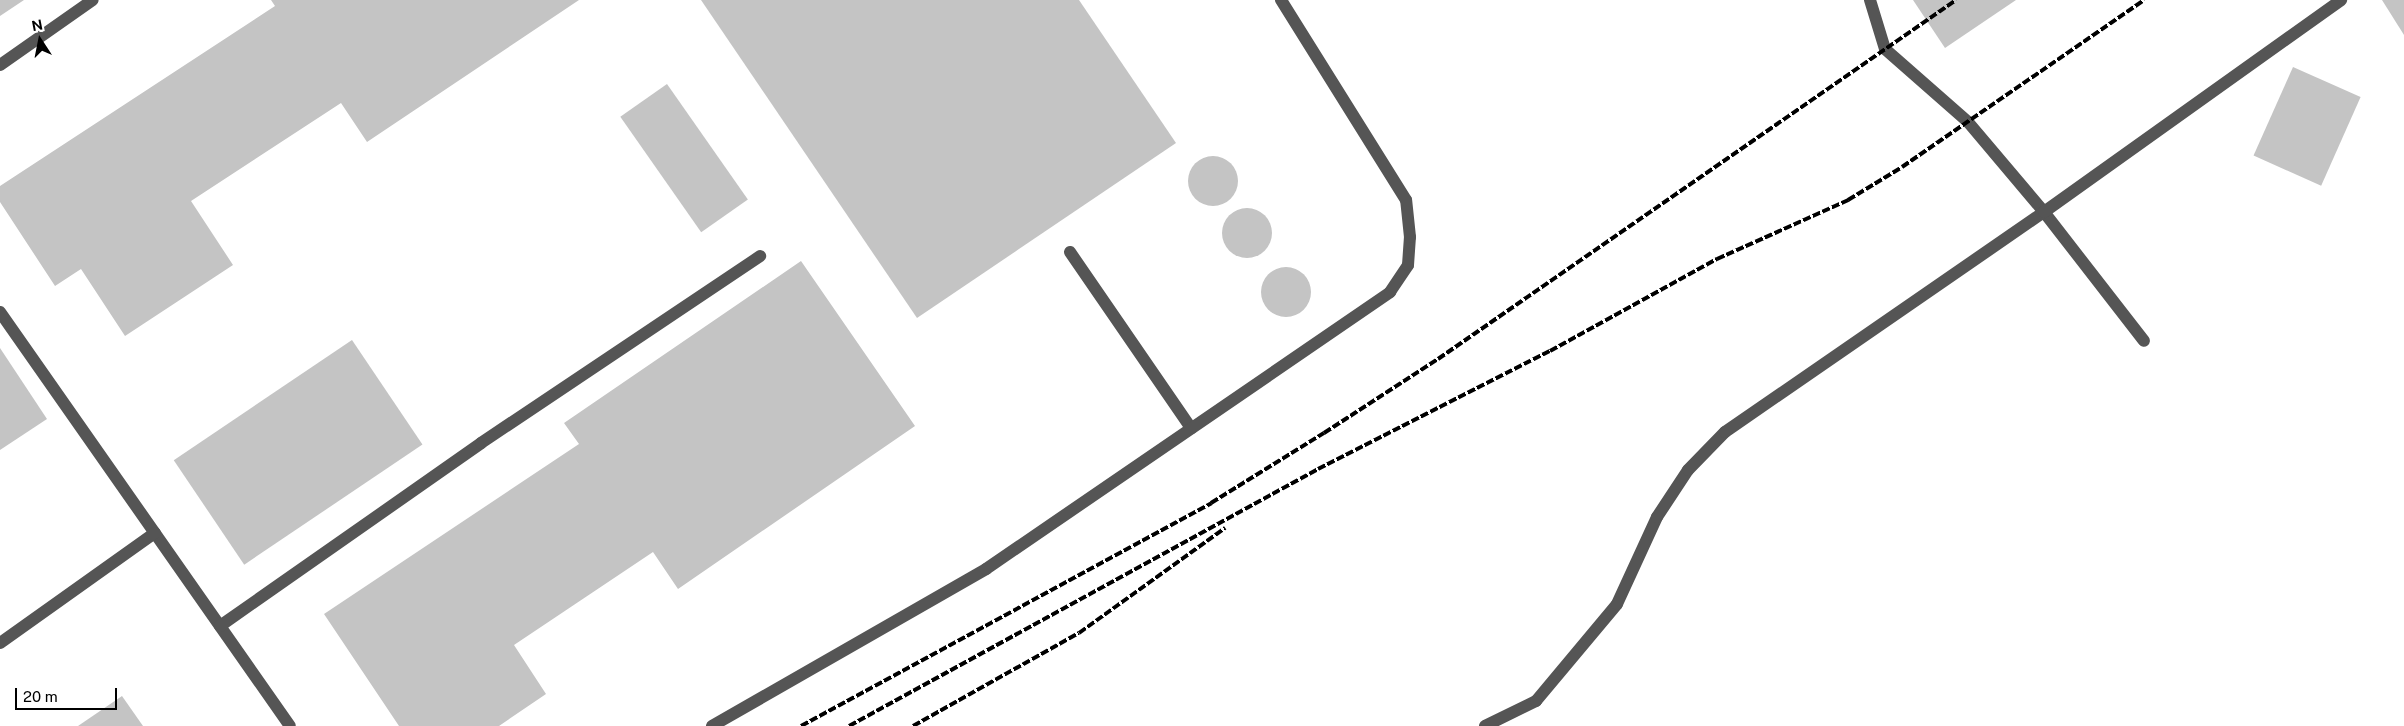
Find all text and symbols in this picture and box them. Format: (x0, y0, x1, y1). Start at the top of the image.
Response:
north arrow (15, 15, 65, 65)
text: N (30, 16, 44, 34)
scale bar (18, 678, 120, 710)
text: 20 m (23, 688, 58, 705)

